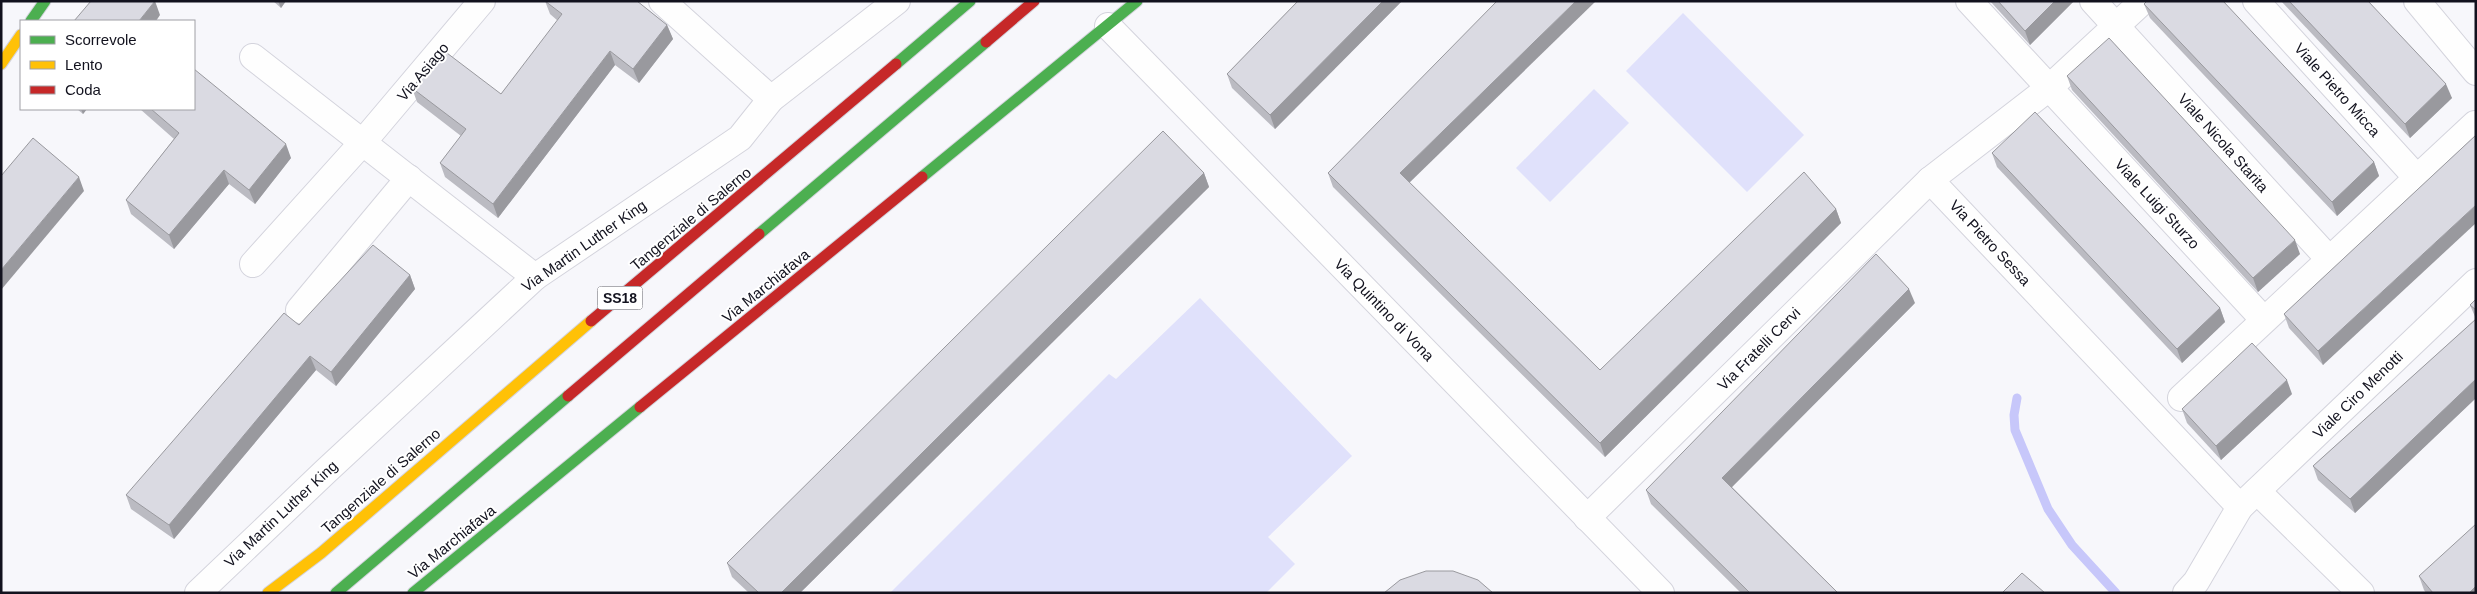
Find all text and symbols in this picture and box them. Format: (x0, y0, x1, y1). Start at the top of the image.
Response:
legend (20, 20, 195, 110)
text: Scorrevole (65, 31, 137, 48)
street label: Via Asiago (393, 39, 452, 104)
street label: Viale Pietro Micca (2291, 39, 2384, 140)
text: Lento (65, 56, 103, 73)
text: Coda (65, 81, 102, 98)
street label: Viale Nicola Starita (2175, 90, 2272, 196)
street label: Viale Luigi Sturzo (2111, 155, 2203, 252)
street label: Tangenziale di Salerno (627, 163, 754, 274)
street label: Via Martin Luther King (518, 196, 649, 295)
street label: Via Pietro Sessa (1946, 196, 2035, 289)
street label: Via Marchiafava (719, 245, 813, 326)
street label: Via Quintino di Vona (1331, 255, 1438, 365)
road number: SS18 (598, 286, 642, 310)
street label: Via Fratelli Cervi (1714, 304, 1803, 393)
street label: Viale Ciro Menotti (2309, 347, 2406, 442)
street label: Tangenziale di Salerno (318, 424, 444, 537)
street label: Via Martin Luther King (221, 457, 341, 570)
street label: Via Marchiafava (405, 501, 499, 582)

